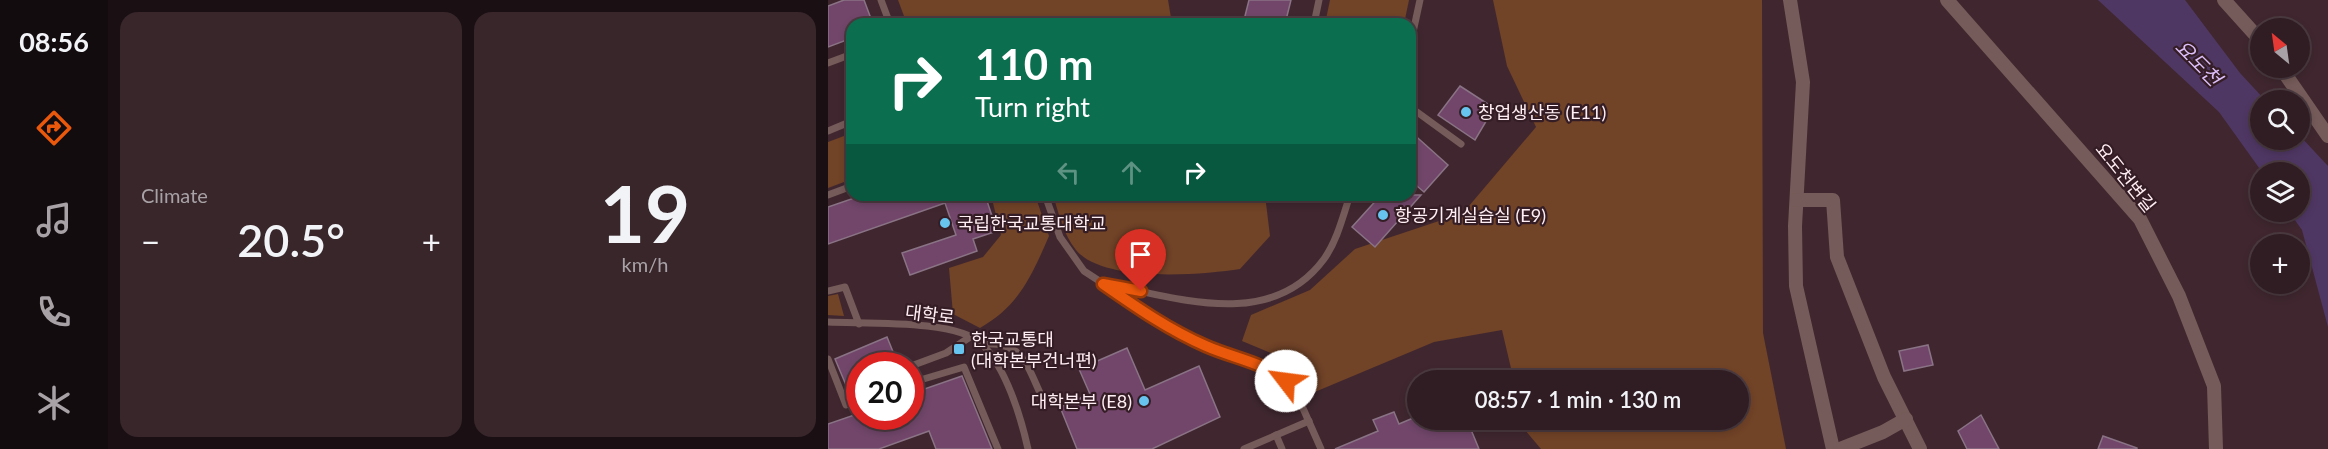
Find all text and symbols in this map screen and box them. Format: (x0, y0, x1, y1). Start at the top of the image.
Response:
north arrow (2250, 18, 2310, 78)
map controls (2250, 18, 2310, 294)
text: 08:56 (19, 25, 89, 58)
water label: 요도천 (2171, 34, 2229, 92)
text: 110 m (975, 39, 1093, 89)
icon: right (876, 42, 954, 120)
text: Turn right (975, 90, 1090, 123)
button: search (2250, 90, 2310, 150)
place label: 창업생산동 (E11) (1478, 101, 1606, 123)
marker: 창업생산동 (E11) (1459, 105, 1473, 119)
icon: directions (33, 107, 75, 149)
street label: 요도천변길 (2091, 138, 2161, 216)
icon: left (1052, 156, 1085, 189)
icon: ahead (1115, 156, 1148, 189)
icon: right (1178, 156, 1211, 189)
button: layers (2250, 162, 2310, 222)
text: 19 (600, 166, 690, 260)
text: Climate (141, 183, 208, 207)
icon: music (33, 199, 75, 241)
place label: 항공기계실습실 (E9) (1395, 204, 1546, 226)
marker: 항공기계실습실 (E9) (1376, 208, 1390, 222)
place label: 국립한국교통대학교 (957, 212, 1106, 234)
text: 20.5° (237, 213, 345, 267)
marker: 국립한국교통대학교 (938, 216, 952, 230)
text: − (141, 221, 160, 261)
text: + (422, 221, 441, 261)
pin (1115, 229, 1166, 291)
button: + (2250, 234, 2310, 294)
icon: arrive (1124, 238, 1157, 271)
text: km/h (622, 252, 668, 276)
icon: phone (33, 291, 75, 333)
street label: 대학로 (904, 300, 956, 328)
place label: 한국교통대 (대학본부건너편) (971, 328, 1097, 371)
marker: 한국교통대 (대학본부건너편) (952, 342, 966, 356)
position arrow (1254, 349, 1318, 413)
speed limit sign: 20 (846, 352, 924, 430)
icon: climate (33, 382, 75, 424)
text: 08:57 · 1 min · 130 m (1475, 386, 1681, 413)
place label: 대학본부 (E8) (1031, 390, 1132, 412)
marker: 대학본부 (E8) (1137, 394, 1151, 408)

